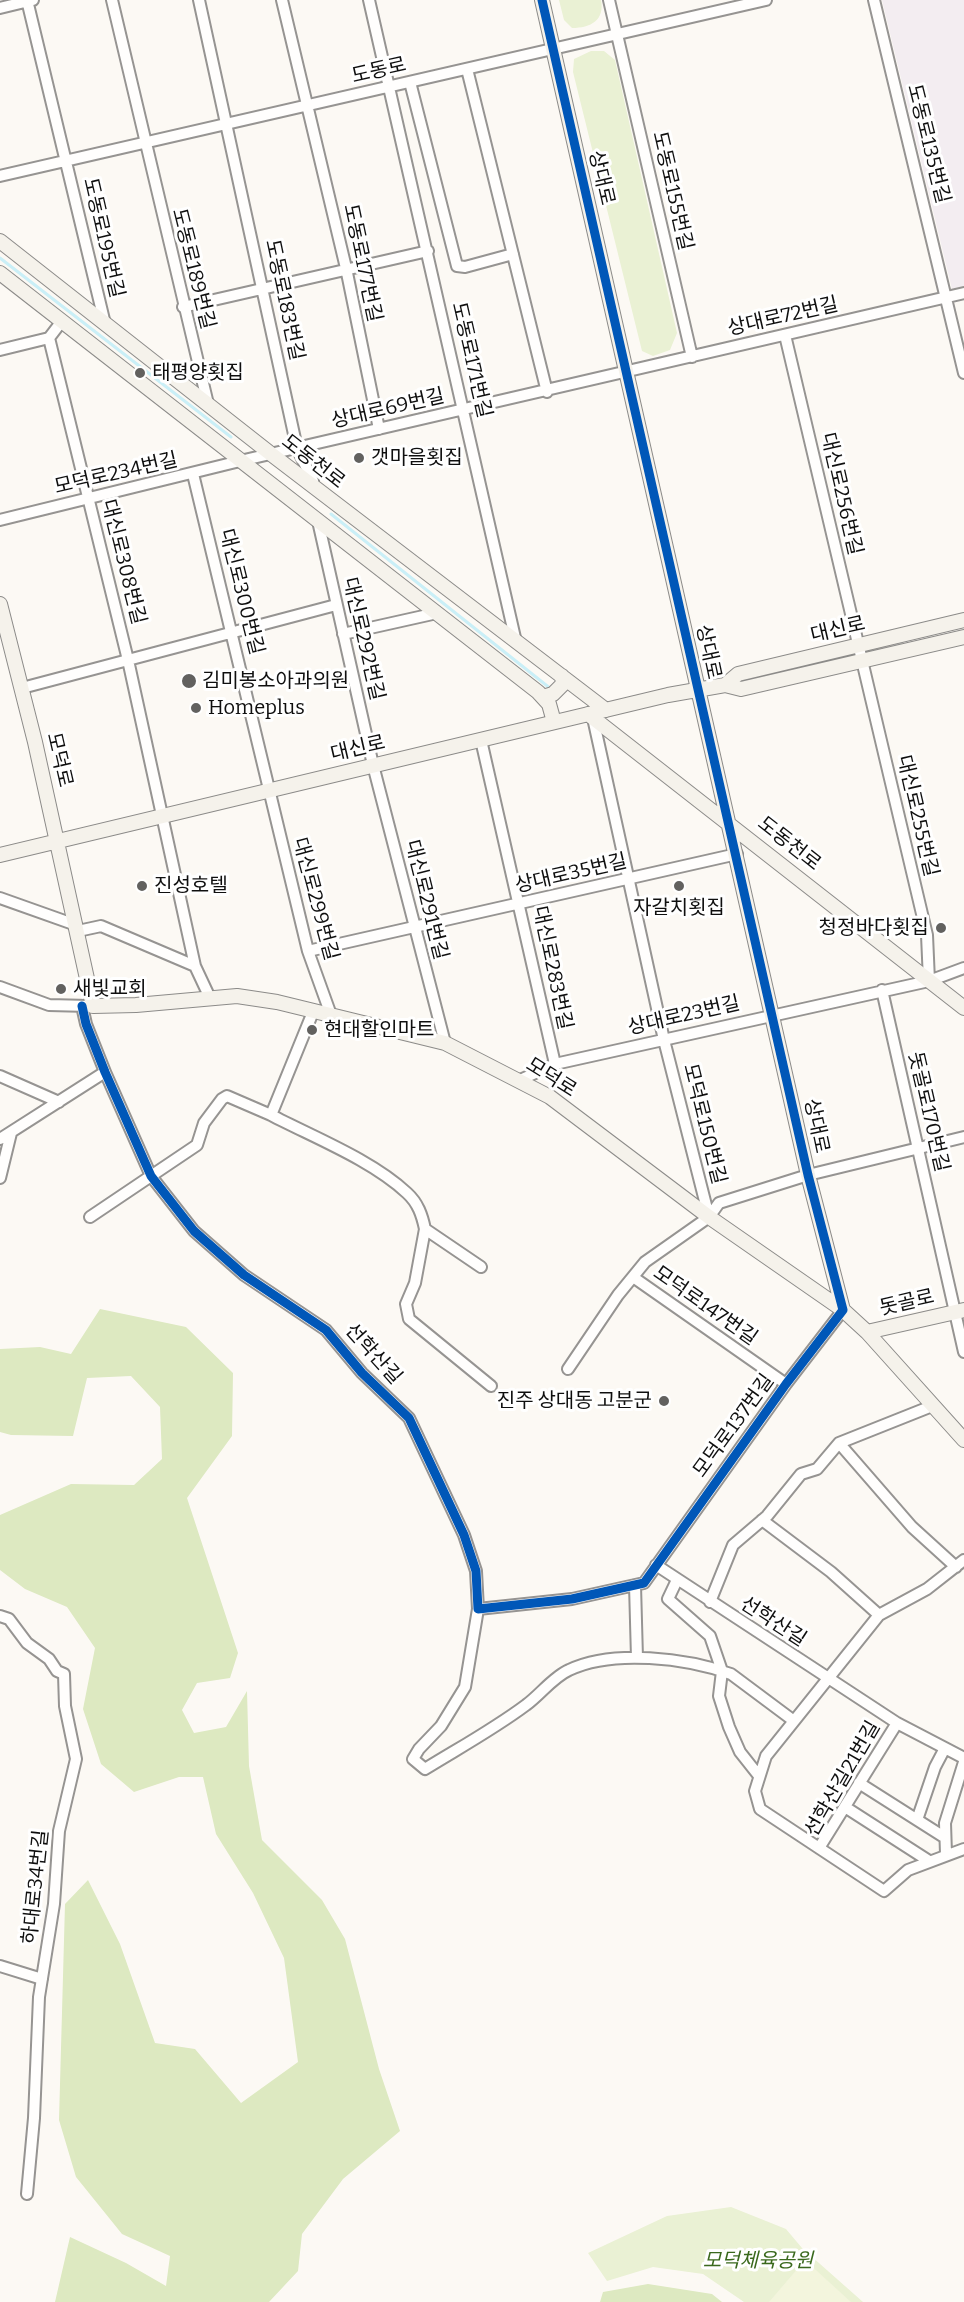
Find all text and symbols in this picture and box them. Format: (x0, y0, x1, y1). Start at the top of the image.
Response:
street label: 도동로 (349, 53, 409, 89)
street label: 도동로135번길 (902, 82, 954, 206)
street label: 도동로155번길 (647, 129, 697, 253)
street label: 상대로 (583, 148, 619, 208)
street label: 도동로195번길 (78, 176, 128, 300)
street label: 도동로177번길 (338, 202, 386, 324)
street label: 도동로189번길 (166, 206, 220, 332)
street label: 도동로183번길 (259, 237, 309, 363)
street label: 상대로72번길 (725, 293, 841, 341)
street label: 도동로171번길 (446, 300, 496, 420)
place label: 태평양횟집 (152, 361, 244, 385)
marker: 태평양횟집 (133, 366, 147, 380)
street label: 상대로69번길 (329, 384, 447, 434)
street label: 도동천로 (277, 430, 349, 494)
street label: 대신로256번길 (815, 430, 867, 558)
place label: 갯마을횟집 (371, 446, 463, 470)
street label: 모덕로234번길 (52, 448, 180, 500)
marker: 갯마을횟집 (352, 451, 366, 465)
street label: 대신로308번길 (96, 497, 150, 627)
street label: 대신로300번길 (214, 526, 268, 658)
street label: 대신로292번길 (337, 575, 389, 703)
street label: 대신로 (808, 612, 868, 648)
street label: 상대로 (691, 623, 725, 681)
place label: 김미봉소아과의원 (202, 669, 349, 693)
marker: 김미봉소아과의원 (180, 672, 198, 690)
place label: Homeplus (208, 696, 305, 720)
marker: Homeplus (189, 701, 203, 715)
street label: 모덕로 (41, 730, 77, 790)
street label: 대신로 (328, 731, 388, 767)
street label: 대신로255번길 (891, 753, 943, 879)
street label: 도동천로 (753, 812, 825, 876)
street label: 대신로299번길 (287, 835, 343, 963)
street label: 대신로291번길 (400, 838, 452, 962)
street label: 상대로35번길 (513, 849, 629, 899)
place label: 진성호텔 (154, 874, 228, 898)
marker: 진성호텔 (135, 879, 149, 893)
marker: 자갈치횟집 (672, 879, 686, 893)
place label: 자갈치횟집 (633, 896, 725, 920)
street label: 대신로283번길 (527, 904, 577, 1032)
place label: 청정바다횟집 (819, 916, 929, 940)
marker: 청정바다횟집 (934, 921, 948, 935)
place label: 새빛교회 (73, 977, 147, 1001)
marker: 새빛교회 (54, 982, 68, 996)
street label: 상대로23번길 (626, 991, 742, 1041)
place label: 현대할인마트 (324, 1018, 434, 1042)
marker: 현대할인마트 (305, 1023, 319, 1037)
street label: 돗골로170번길 (903, 1050, 953, 1174)
street label: 모덕로 (521, 1053, 581, 1103)
street label: 모덕로150번길 (677, 1061, 731, 1187)
street label: 상대로 (799, 1097, 833, 1155)
street label: 모덕로147번길 (648, 1261, 762, 1351)
street label: 돗골로 (877, 1285, 937, 1321)
street label: 선학산길 (339, 1319, 407, 1389)
street label: 모덕로137번길 (689, 1370, 779, 1482)
place label: 진주 상대동 고분군 (497, 1389, 652, 1413)
marker: 진주 상대동 고분군 (657, 1394, 671, 1408)
street label: 선학산길 (736, 1592, 810, 1652)
street label: 선학산길21번길 (800, 1717, 886, 1841)
street label: 하대로34번길 (18, 1829, 54, 1945)
park label: 모덕체육공원 (703, 2249, 813, 2273)

